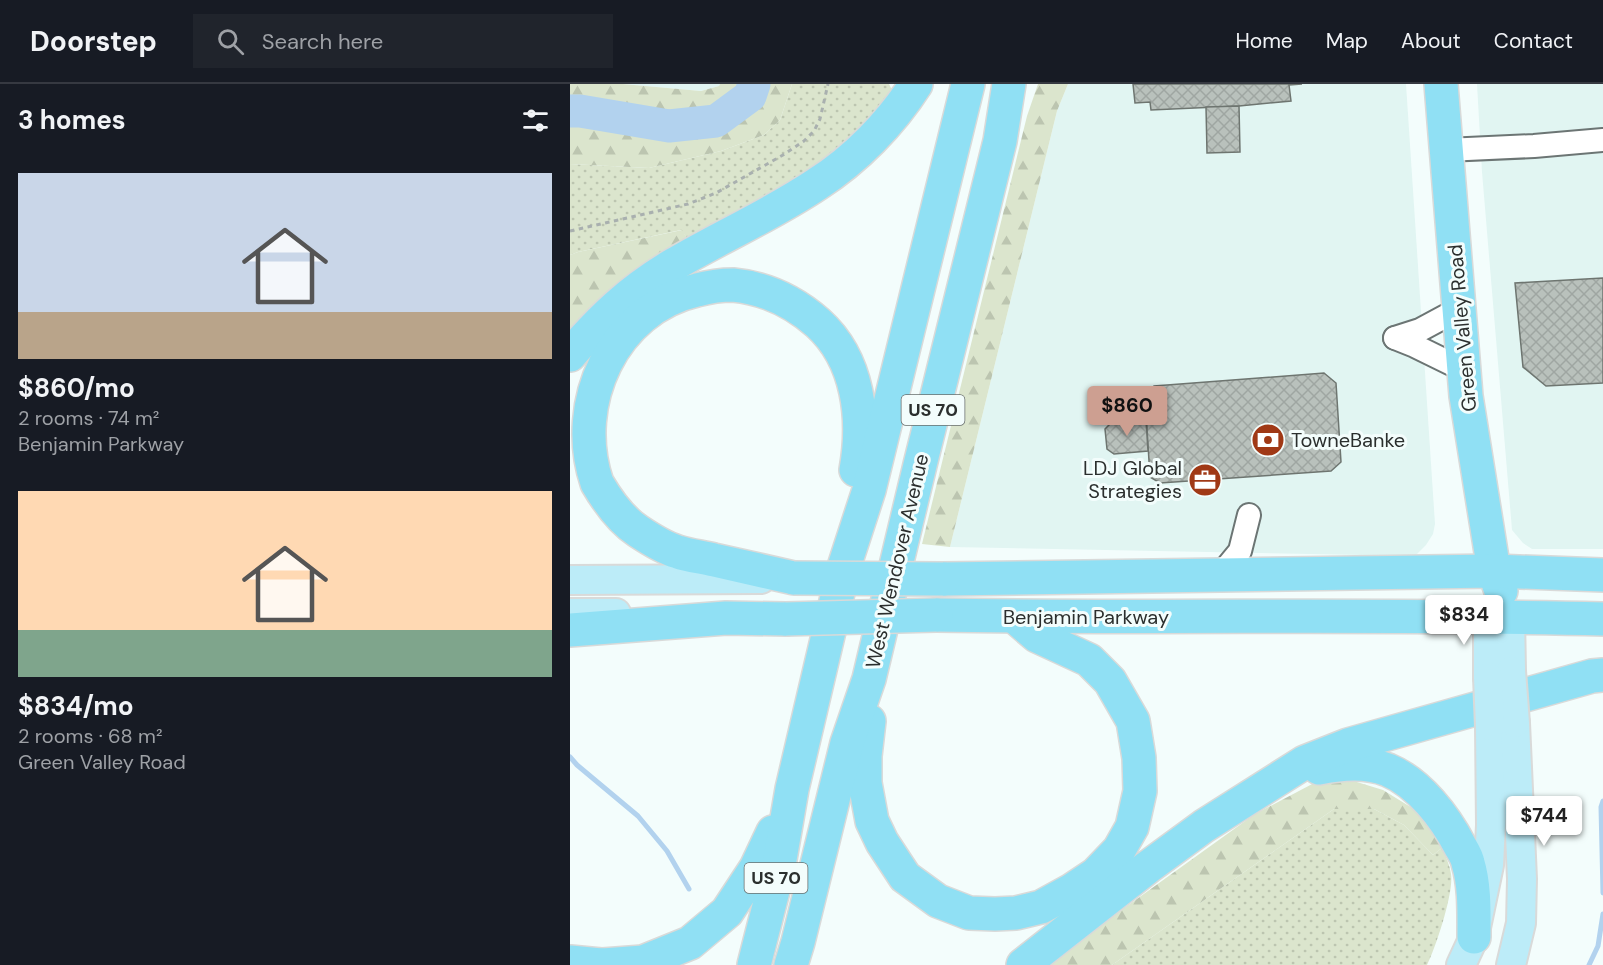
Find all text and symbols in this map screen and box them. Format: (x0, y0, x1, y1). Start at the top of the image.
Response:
search box (193, 14, 613, 68)
text: Doorstep (30, 23, 157, 60)
icon: search (214, 25, 247, 58)
text: Search here (262, 27, 383, 56)
text: Home (1235, 27, 1293, 55)
text: Map (1326, 27, 1368, 55)
text: About (1401, 27, 1461, 55)
text: Contact (1494, 27, 1573, 55)
text: 3 homes (18, 103, 126, 137)
icon: filters (519, 104, 552, 137)
icon: home (231, 212, 339, 320)
street label: Green Valley Road (1442, 243, 1482, 413)
text: $860/mo (18, 371, 135, 405)
pin: $860 (1091, 386, 1163, 437)
text: $860 (1101, 392, 1153, 418)
road number: US 70 (902, 395, 964, 425)
text: 2 rooms · 74 m² (18, 405, 159, 431)
bank icon: TowneBanke (1250, 422, 1286, 458)
place label: TowneBanke (1291, 427, 1405, 453)
text: Benjamin Parkway (18, 431, 184, 457)
street label: West Wendover Avenue (860, 451, 934, 671)
place label: LDJ Global Strategies (1083, 455, 1182, 504)
office icon: LDJ Global Strategies (1187, 462, 1223, 498)
icon: home (231, 530, 339, 638)
pin: $834 (1428, 595, 1500, 646)
text: $834 (1439, 601, 1489, 627)
street label: Benjamin Parkway (1003, 604, 1169, 630)
text: $834/mo (18, 689, 134, 723)
text: 2 rooms · 68 m² (18, 723, 163, 749)
text: Green Valley Road (18, 749, 186, 775)
pin: $744 (1508, 796, 1580, 847)
text: $744 (1520, 802, 1568, 828)
road number: US 70 (744, 863, 808, 893)

